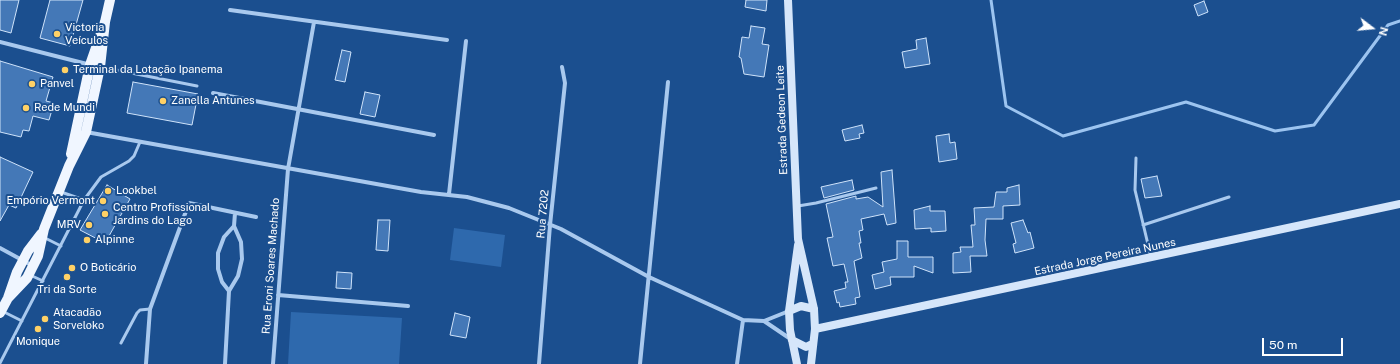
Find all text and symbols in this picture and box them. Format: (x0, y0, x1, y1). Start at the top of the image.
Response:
north arrow (1352, 8, 1392, 48)
place label: Victoria Veículos (65, 21, 108, 47)
text: N (1377, 26, 1390, 37)
marker: Victoria Veículos (52, 29, 62, 39)
place label: Terminal da Lotação Ipanema (73, 63, 222, 77)
marker: Terminal da Lotação Ipanema (60, 65, 70, 75)
street label: Estrada Gedeon Leite (773, 65, 791, 175)
place label: Panvel (40, 77, 74, 91)
marker: Panvel (27, 79, 37, 89)
place label: Zanella Antunes (171, 94, 255, 108)
marker: Zanella Antunes (158, 96, 168, 106)
place label: Rede Mundi (34, 101, 95, 115)
marker: Rede Mundi (21, 103, 31, 113)
place label: Lookbel (116, 184, 157, 198)
marker: Lookbel (103, 186, 113, 196)
street label: Rua 7202 (534, 189, 552, 239)
place label: Empório Vermont (7, 194, 95, 208)
marker: Empório Vermont (98, 196, 108, 206)
street label: Rua Eroni Soares Machado (260, 197, 282, 335)
place label: Centro Profissional Jardins do Lago (113, 201, 210, 227)
marker: Centro Profissional Jardins do Lago (100, 209, 110, 219)
place label: MRV (57, 218, 81, 232)
marker: MRV (84, 220, 94, 230)
place label: Alpinne (95, 233, 134, 247)
marker: Alpinne (82, 235, 92, 245)
street label: Estrada Jorge Pereira Nunes (1033, 236, 1177, 278)
place label: O Boticário (80, 261, 136, 275)
marker: O Boticário (67, 263, 77, 273)
marker: Tri da Sorte (62, 272, 72, 282)
place label: Tri da Sorte (37, 283, 97, 297)
place label: Atacadão Sorveloko (53, 306, 104, 332)
marker: Atacadão Sorveloko (40, 314, 50, 324)
marker: Monique (33, 324, 43, 334)
scale bar (1264, 330, 1345, 356)
place label: Monique (16, 335, 60, 349)
text: 50 m (1269, 338, 1297, 352)

